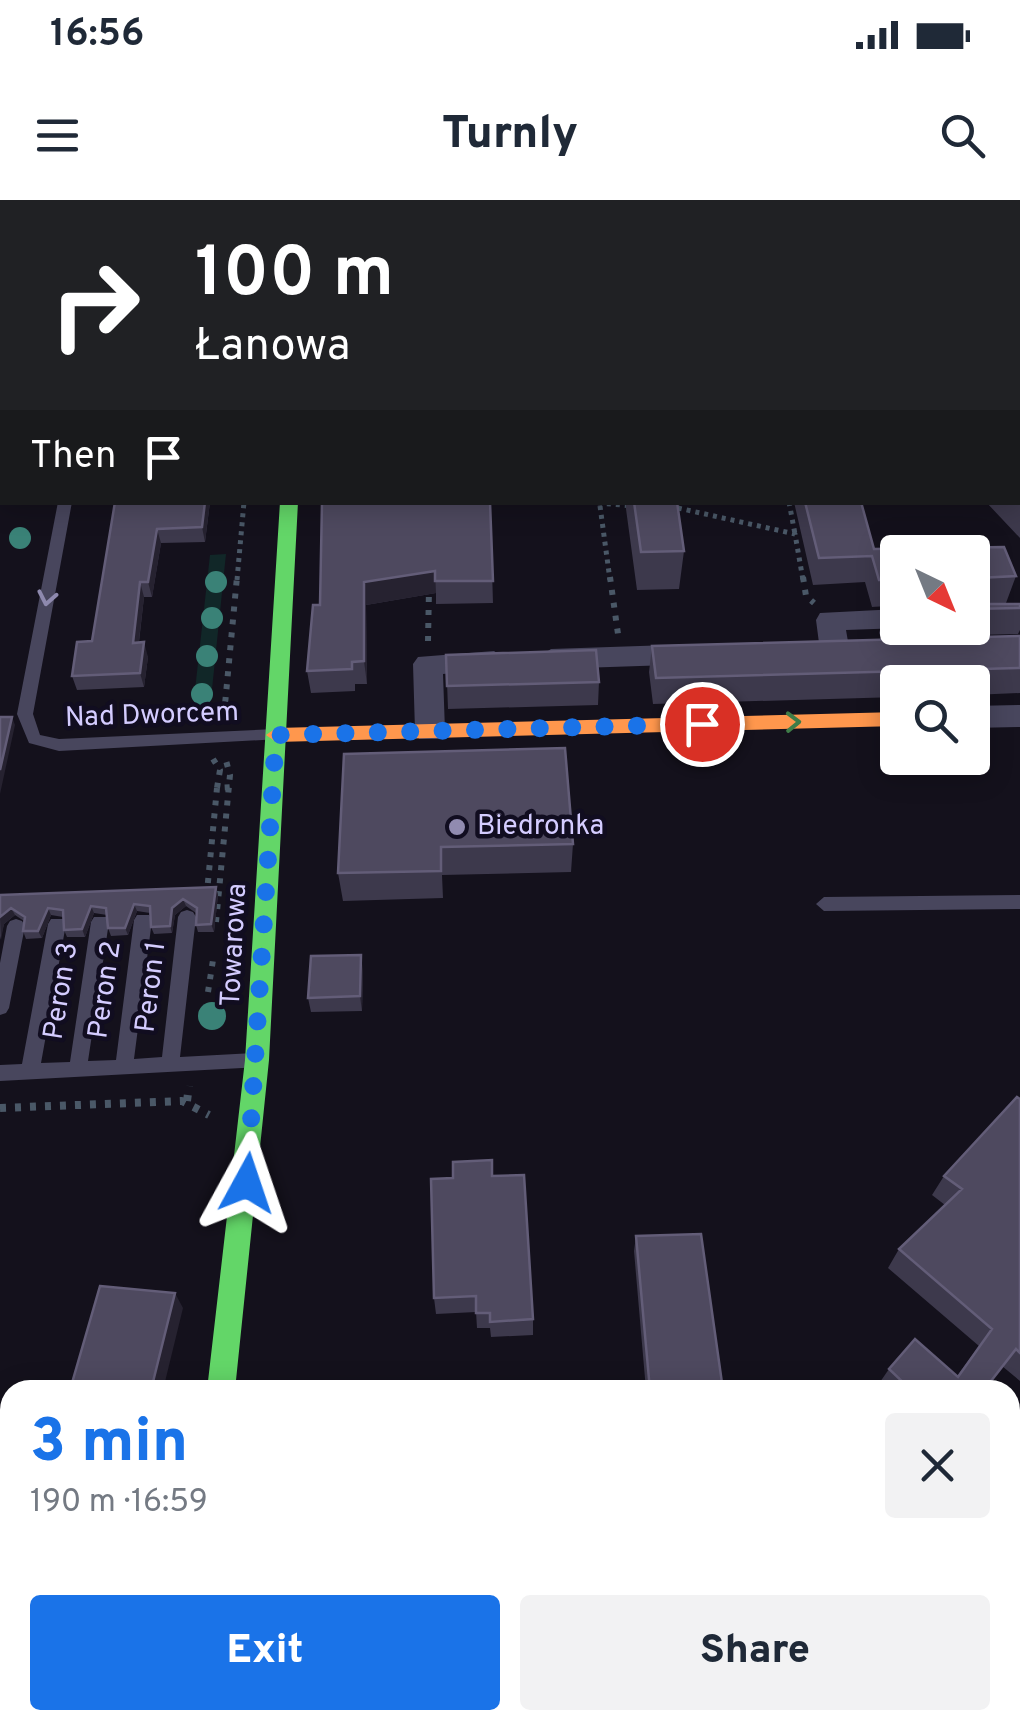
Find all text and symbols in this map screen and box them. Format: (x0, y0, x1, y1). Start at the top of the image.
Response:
text: 16:56 (50, 11, 144, 60)
text: Turnly (442, 107, 578, 164)
icon: menu (30, 108, 85, 163)
icon: search (935, 108, 990, 163)
text: 100 m (195, 232, 394, 321)
icon: right (30, 240, 160, 370)
text: Łanowa (195, 319, 350, 376)
icon: arrive (136, 430, 191, 485)
text: Then (30, 433, 116, 482)
north arrow (880, 535, 990, 645)
map controls (880, 535, 990, 775)
one-way arrow (37, 589, 58, 606)
button: search (880, 665, 990, 775)
pin (660, 682, 745, 767)
street label: Nad Dworcem (64, 695, 240, 737)
icon: arrive (675, 697, 730, 752)
one-way arrow (786, 711, 802, 732)
place label: Biedronka (477, 809, 604, 845)
marker: Biedronka (446, 816, 468, 838)
street label: Towarowa (214, 882, 256, 1008)
street label: Peron 2 (81, 939, 131, 1041)
street label: Peron 1 (129, 939, 175, 1035)
street label: Peron 3 (37, 940, 87, 1042)
position arrow (195, 1131, 299, 1235)
text: 3 min (30, 1407, 188, 1483)
button: close (885, 1413, 990, 1518)
text: 190 m · 16:59 (30, 1483, 208, 1523)
button: Exit (30, 1595, 500, 1710)
button: Share (520, 1595, 990, 1710)

